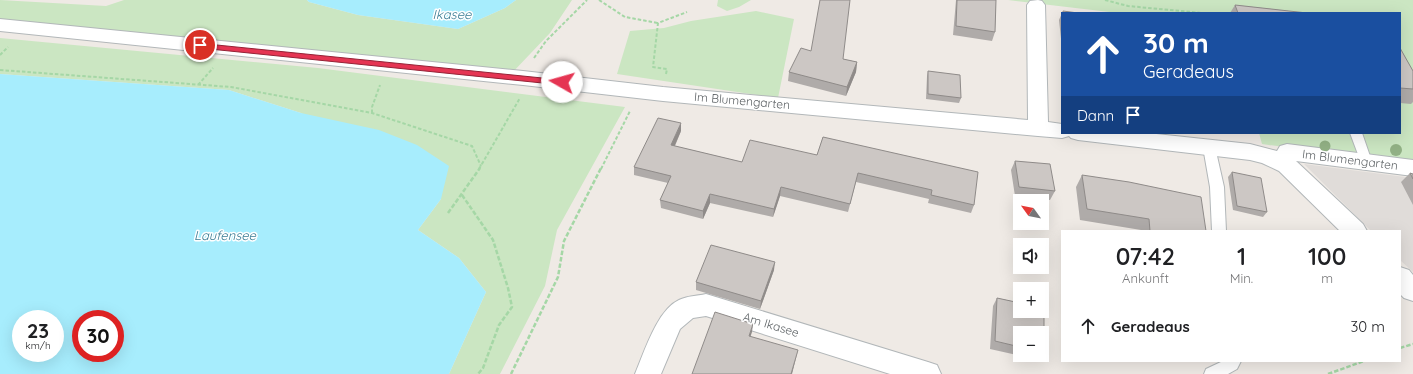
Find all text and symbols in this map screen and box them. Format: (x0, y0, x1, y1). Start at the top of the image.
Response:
water label: Ikasee (433, 6, 472, 22)
text: 30 m (1143, 25, 1209, 60)
pin (183, 28, 217, 62)
icon: ahead (1077, 28, 1129, 80)
icon: arrive (189, 34, 211, 56)
text: Geradeaus (1143, 60, 1234, 83)
position arrow (541, 61, 583, 103)
street label: Im Blumengarten (693, 89, 791, 112)
icon: arrive (1122, 104, 1144, 126)
text: Dann (1077, 106, 1114, 125)
street label: Im Blumengarten (1301, 146, 1399, 173)
north arrow (1013, 194, 1049, 230)
map controls (1013, 194, 1049, 362)
water label: Laufensee (194, 227, 257, 243)
button: sound (1013, 238, 1049, 274)
text: 07:42 (1116, 241, 1175, 271)
text: 1 (1237, 241, 1246, 271)
text: 100 (1308, 241, 1346, 271)
text: Ankunft (1122, 270, 1169, 286)
text: Min. (1230, 270, 1253, 286)
text: m (1321, 270, 1333, 286)
button: + (1013, 282, 1049, 318)
street label: Am Ikasee (741, 309, 801, 340)
speed limit sign: 30 (72, 310, 124, 362)
icon: ahead (1077, 315, 1099, 337)
text: Geradeaus (1111, 317, 1190, 336)
text: 30 m (1350, 317, 1385, 336)
text: 23 (27, 318, 49, 343)
button: − (1013, 326, 1049, 362)
text: km/h (25, 339, 51, 352)

